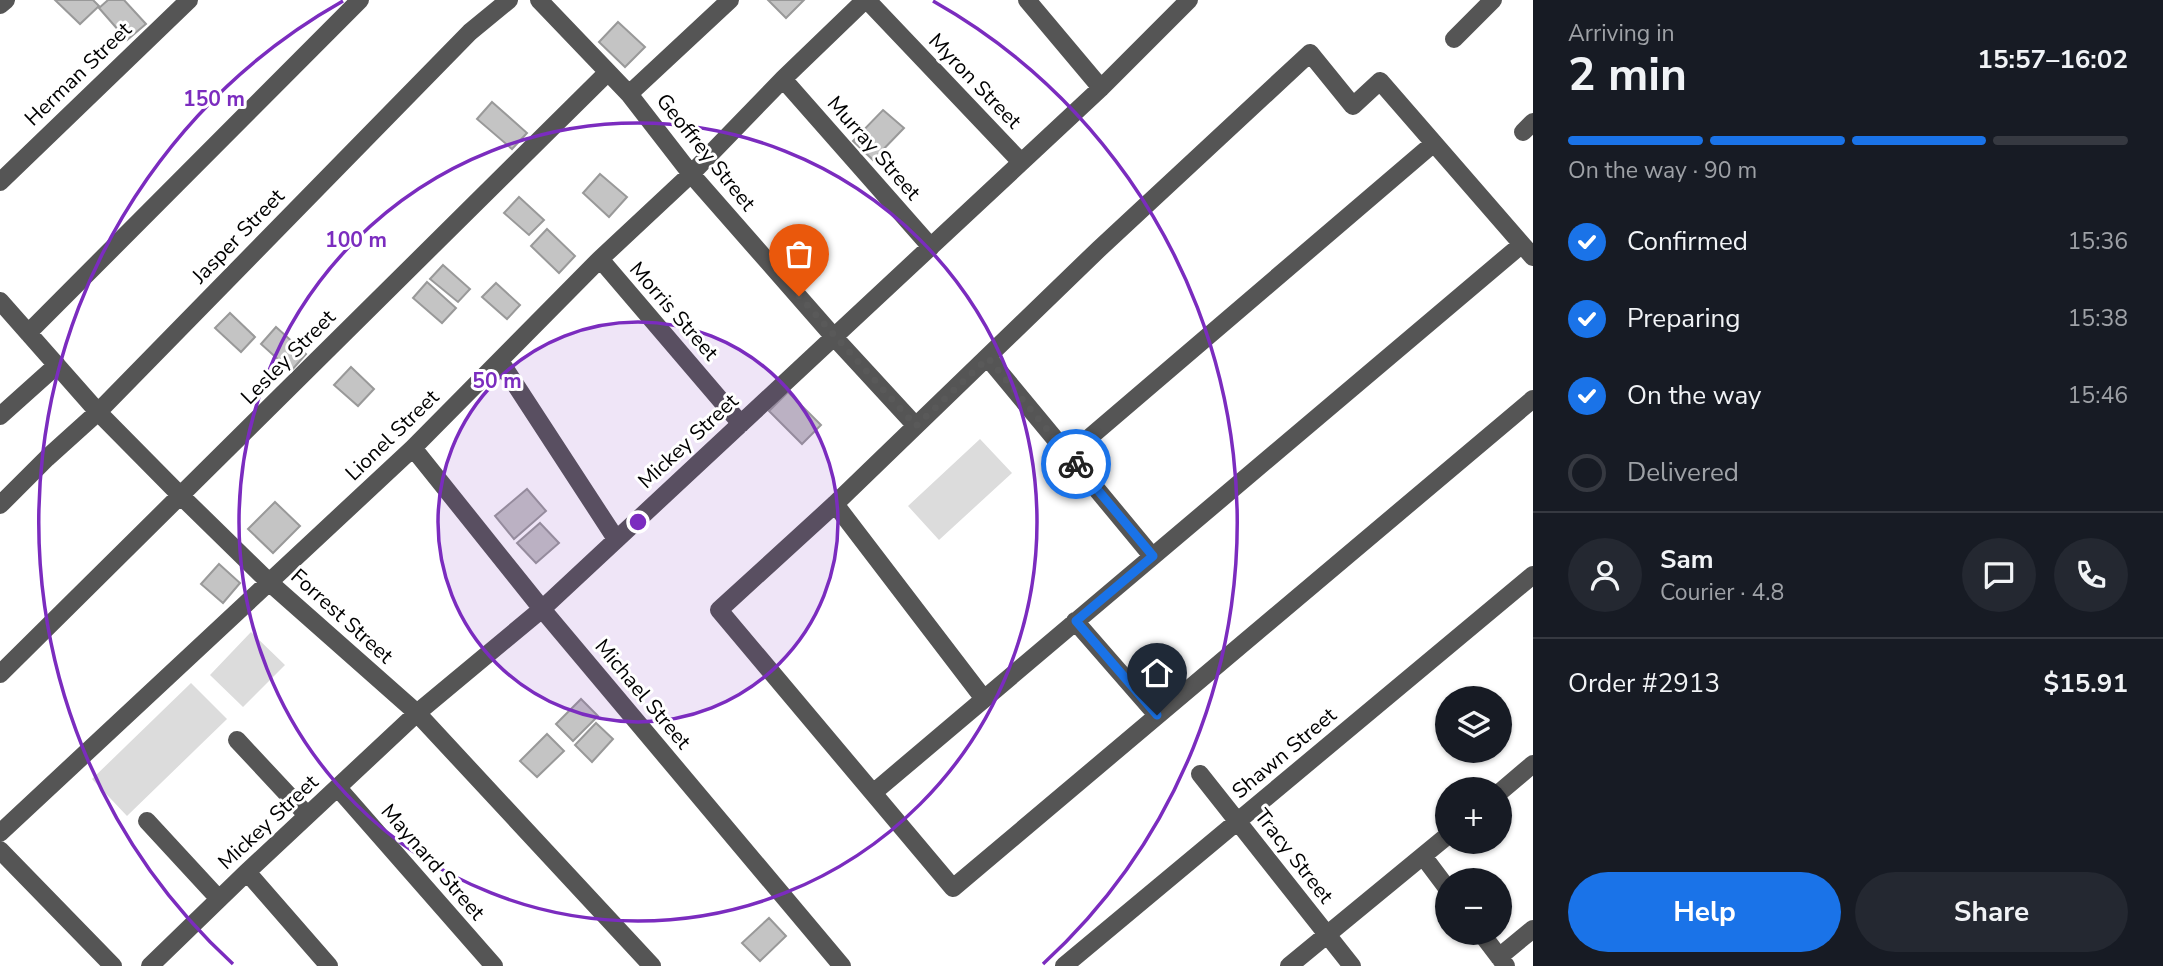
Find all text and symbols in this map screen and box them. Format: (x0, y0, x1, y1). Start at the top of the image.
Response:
street label: Herman Street (18, 15, 138, 132)
text: Arriving in (1568, 18, 1675, 49)
street label: Myron Street (922, 27, 1028, 135)
text: 15:57–16:02 (1977, 42, 2128, 77)
text: 2 min (1568, 43, 1687, 106)
text: 150 m (183, 85, 245, 113)
street label: Geoffrey Street (650, 87, 762, 217)
street label: Murray Street (821, 90, 927, 206)
text: On the way · 90 m (1568, 155, 1757, 186)
street label: Jasper Street (185, 182, 291, 290)
icon: check (1568, 223, 1606, 261)
pin (769, 224, 829, 296)
text: Confirmed (1627, 224, 1748, 259)
text: 100 m (325, 226, 387, 254)
text: 15:36 (2068, 226, 2128, 257)
icon: bag (780, 235, 818, 273)
street label: Morris Street (623, 256, 725, 367)
icon: check (1568, 300, 1606, 338)
text: Preparing (1627, 301, 1740, 336)
street label: Lesley Street (235, 303, 342, 410)
text: 15:38 (2068, 303, 2128, 334)
text: 50 m (472, 367, 522, 395)
icon: check (1568, 377, 1606, 415)
text: On the way (1627, 378, 1761, 413)
text: 15:46 (2068, 380, 2128, 411)
street label: Lionel Street (339, 383, 445, 487)
street label: Mickey Street (632, 387, 745, 495)
courier (1041, 429, 1111, 499)
icon: bike (1057, 445, 1095, 483)
text: Delivered (1627, 455, 1739, 490)
centre of rings (626, 510, 650, 534)
button: person (1568, 538, 1642, 612)
button: chat (1962, 538, 2036, 612)
button: phone (2054, 538, 2128, 612)
text: Sam (1660, 542, 1713, 577)
street label: Forrest Street (285, 562, 400, 670)
text: Courier · 4.8 (1660, 577, 1784, 608)
street label: Michael Street (589, 633, 698, 755)
pin (1127, 643, 1187, 715)
icon: home (1138, 654, 1176, 692)
text: Order #2913 (1568, 666, 1720, 701)
text: $15.91 (2044, 666, 2128, 701)
map controls (1435, 686, 1512, 945)
button: layers (1435, 686, 1512, 763)
street label: Shawn Street (1226, 701, 1343, 805)
street label: Mickey Street (212, 768, 325, 876)
button: + (1435, 777, 1512, 854)
street label: Maynard Street (375, 798, 492, 926)
street label: Tracy Street (1248, 803, 1340, 910)
button: − (1435, 868, 1512, 945)
button: Help (1568, 872, 1841, 952)
button: Share (1855, 872, 2128, 952)

